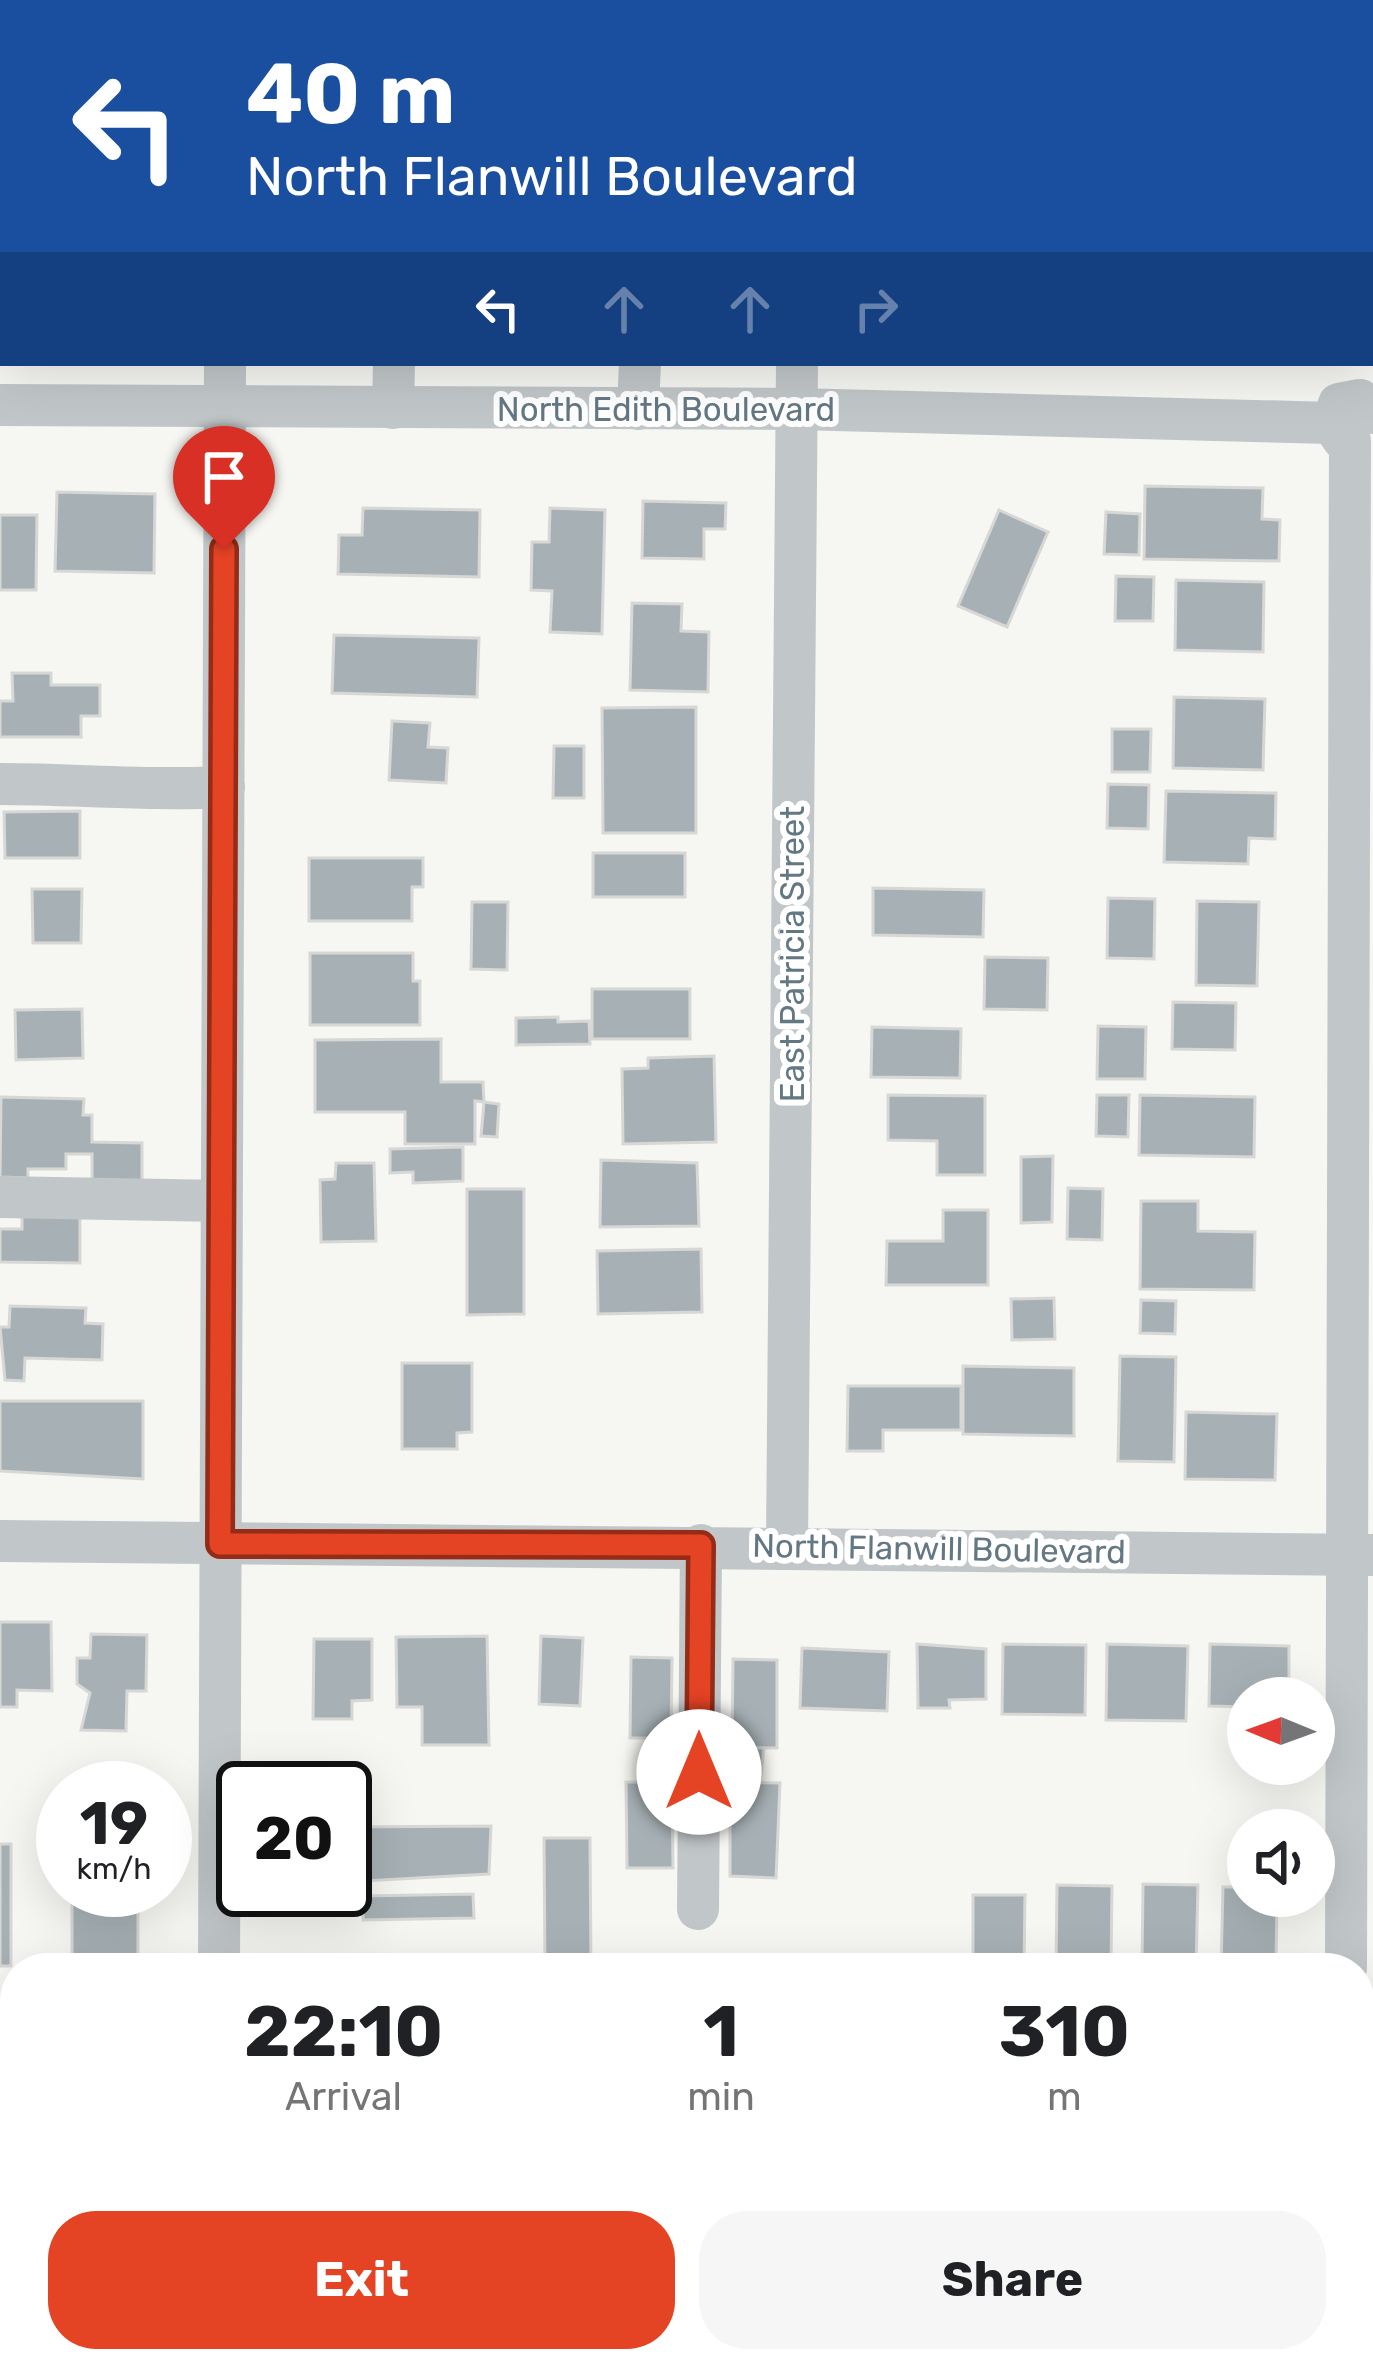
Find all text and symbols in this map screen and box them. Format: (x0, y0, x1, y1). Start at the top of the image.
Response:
text: 40 m (246, 44, 455, 144)
icon: left (48, 48, 204, 204)
text: North Flanwill Boulevard (246, 145, 858, 209)
icon: left (465, 276, 531, 342)
icon: ahead (591, 276, 657, 342)
icon: ahead (717, 276, 783, 342)
icon: right (843, 276, 909, 342)
street label: North Edith Boulevard (497, 390, 835, 429)
pin (173, 426, 275, 549)
icon: arrive (191, 444, 257, 510)
street label: East Patricia Street (773, 806, 812, 1102)
street label: North Flanwill Boulevard (752, 1526, 1126, 1571)
north arrow (1227, 1677, 1335, 1785)
map controls (1227, 1677, 1335, 1917)
position arrow (636, 1709, 762, 1835)
speed limit sign: 20 (216, 1761, 372, 1917)
text: 19 (80, 1788, 148, 1859)
button: sound (1227, 1809, 1335, 1917)
text: km/h (77, 1851, 151, 1887)
text: 22:10 (244, 1989, 443, 2074)
text: 1 (703, 1989, 739, 2074)
text: 310 (999, 1989, 1130, 2074)
text: Arrival (285, 2074, 402, 2120)
text: min (687, 2074, 755, 2120)
text: m (1047, 2074, 1082, 2120)
button: Exit (48, 2211, 675, 2349)
button: Share (699, 2211, 1326, 2349)

